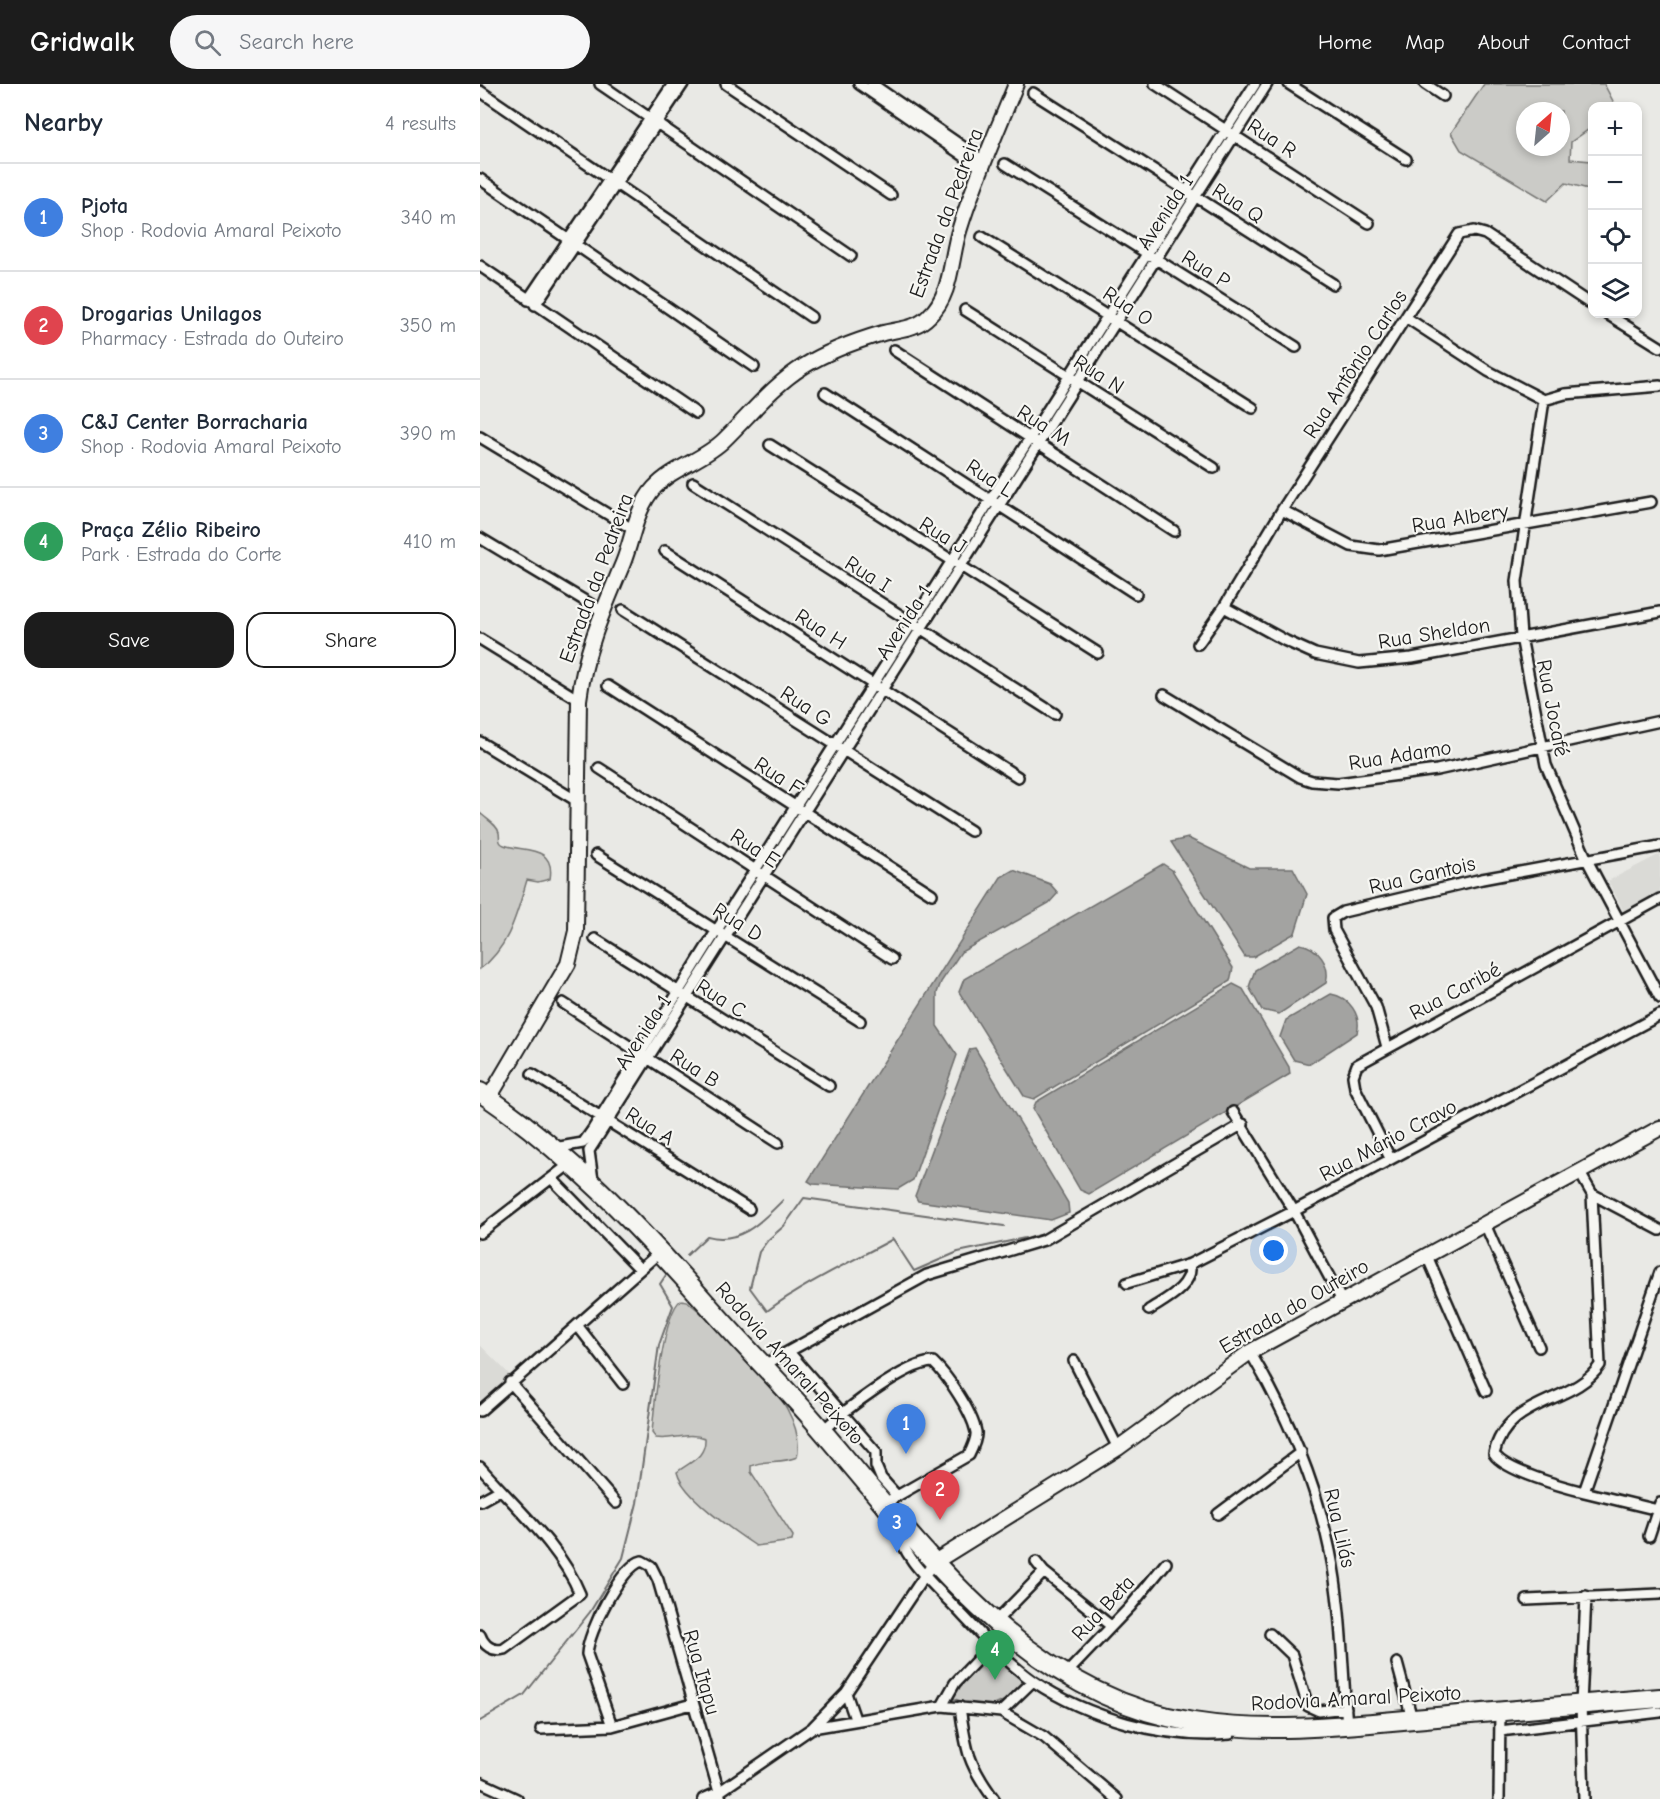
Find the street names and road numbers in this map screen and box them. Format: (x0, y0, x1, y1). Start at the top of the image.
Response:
street label: Rua R (1243, 113, 1301, 163)
street label: Estrada da Pedreira (904, 125, 988, 301)
street label: Avenida 1 (1132, 170, 1198, 254)
street label: Rua Q (1208, 178, 1268, 228)
street label: Rua P (1177, 245, 1235, 293)
street label: Rua O (1099, 281, 1157, 331)
street label: Rua Antônio Carlos (1298, 285, 1412, 443)
street label: Rua N (1069, 349, 1129, 399)
street label: Rua M (1013, 399, 1075, 451)
street label: Rua L (962, 454, 1019, 502)
street label: Estrada da Pedreira (554, 490, 638, 666)
street label: Rua Albery (1410, 498, 1511, 537)
street label: Rua J (915, 511, 971, 559)
street label: Rua I (841, 551, 895, 597)
street label: Avenida 1 (871, 580, 937, 664)
street label: Rua H (791, 604, 851, 654)
street label: Rua Sheldon (1376, 612, 1492, 654)
street label: Rua Jocafé (1532, 657, 1574, 759)
street label: Rua G (776, 681, 836, 731)
street label: Rua Adamo (1347, 735, 1453, 775)
street label: Rua F (750, 751, 808, 801)
street label: Rua E (726, 823, 784, 873)
street label: Rua Gantois (1366, 851, 1478, 899)
street label: Rua D (709, 897, 767, 947)
street label: Rua Caribé (1405, 957, 1505, 1025)
street label: Rua C (692, 974, 750, 1023)
street label: Avenida 1 (610, 990, 676, 1074)
street label: Rua B (666, 1043, 724, 1093)
street label: Rua Mário Cravo (1315, 1094, 1461, 1186)
street label: Rua A (621, 1102, 679, 1150)
street label: Estrada do Outeiro (1215, 1254, 1373, 1358)
street label: Rodovia Amaral Peixoto (711, 1277, 869, 1449)
street label: Rua Lilás (1319, 1486, 1361, 1570)
street label: Rua Beta (1067, 1570, 1139, 1646)
street label: Rua Itapu (678, 1627, 726, 1717)
street label: Rodovia Amaral Peixoto (1250, 1681, 1462, 1715)

